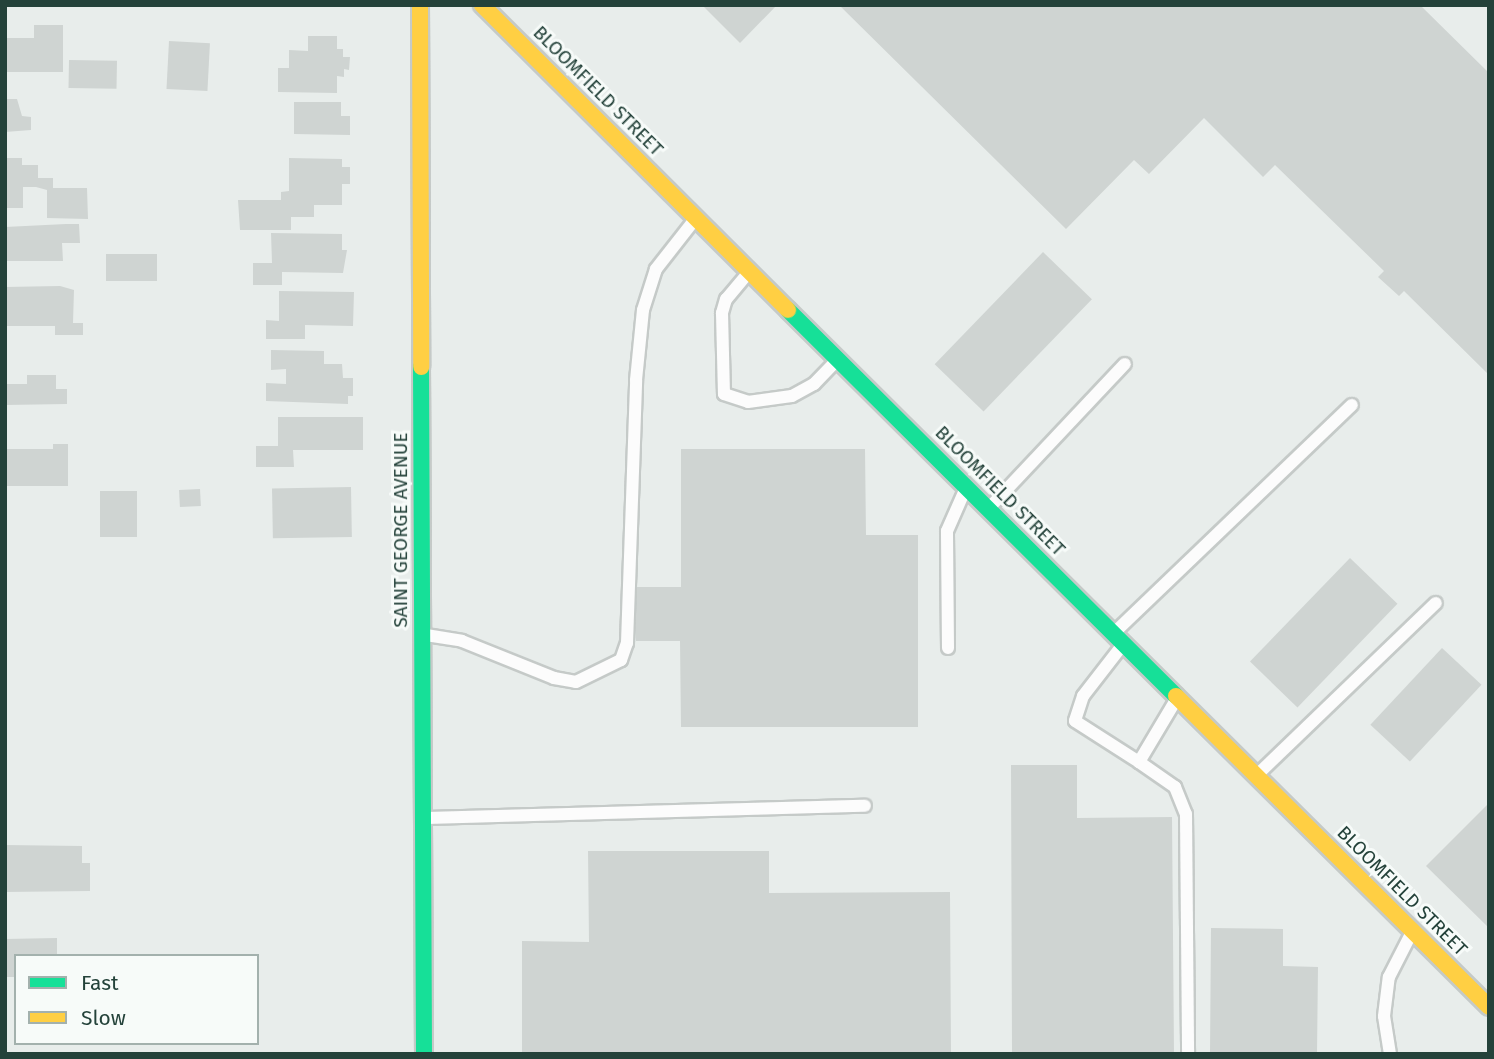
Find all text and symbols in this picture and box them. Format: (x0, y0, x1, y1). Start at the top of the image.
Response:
street label: BLOOMFIELD STREET (528, 21, 668, 161)
street label: BLOOMFIELD STREET (930, 421, 1070, 561)
street label: SAINT GEORGE AVENUE (390, 432, 412, 628)
street label: BLOOMFIELD STREET (1332, 821, 1472, 961)
legend (14, 954, 259, 1045)
text: Fast (81, 970, 119, 996)
text: Slow (81, 1005, 126, 1031)

